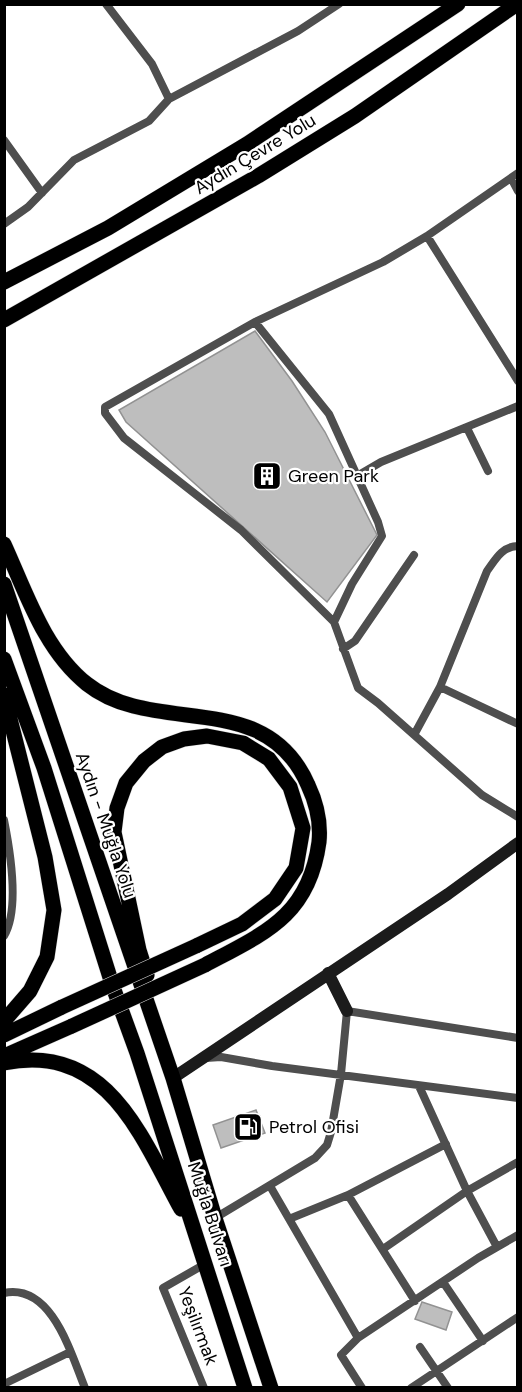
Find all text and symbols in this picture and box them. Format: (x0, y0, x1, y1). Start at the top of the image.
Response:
street label: Aydın Çevre Yolu (190, 108, 320, 200)
building icon: Green Park (251, 460, 283, 492)
place label: Green Park (288, 464, 379, 488)
street label: Aydın - Muğla Yolu (70, 749, 142, 901)
fuel station icon: Petrol Ofisi (232, 1111, 264, 1143)
place label: Petrol Ofisi (269, 1115, 359, 1139)
street label: Muğla Bulvarı (182, 1159, 238, 1269)
street label: Yeşilırmak (172, 1283, 224, 1369)

